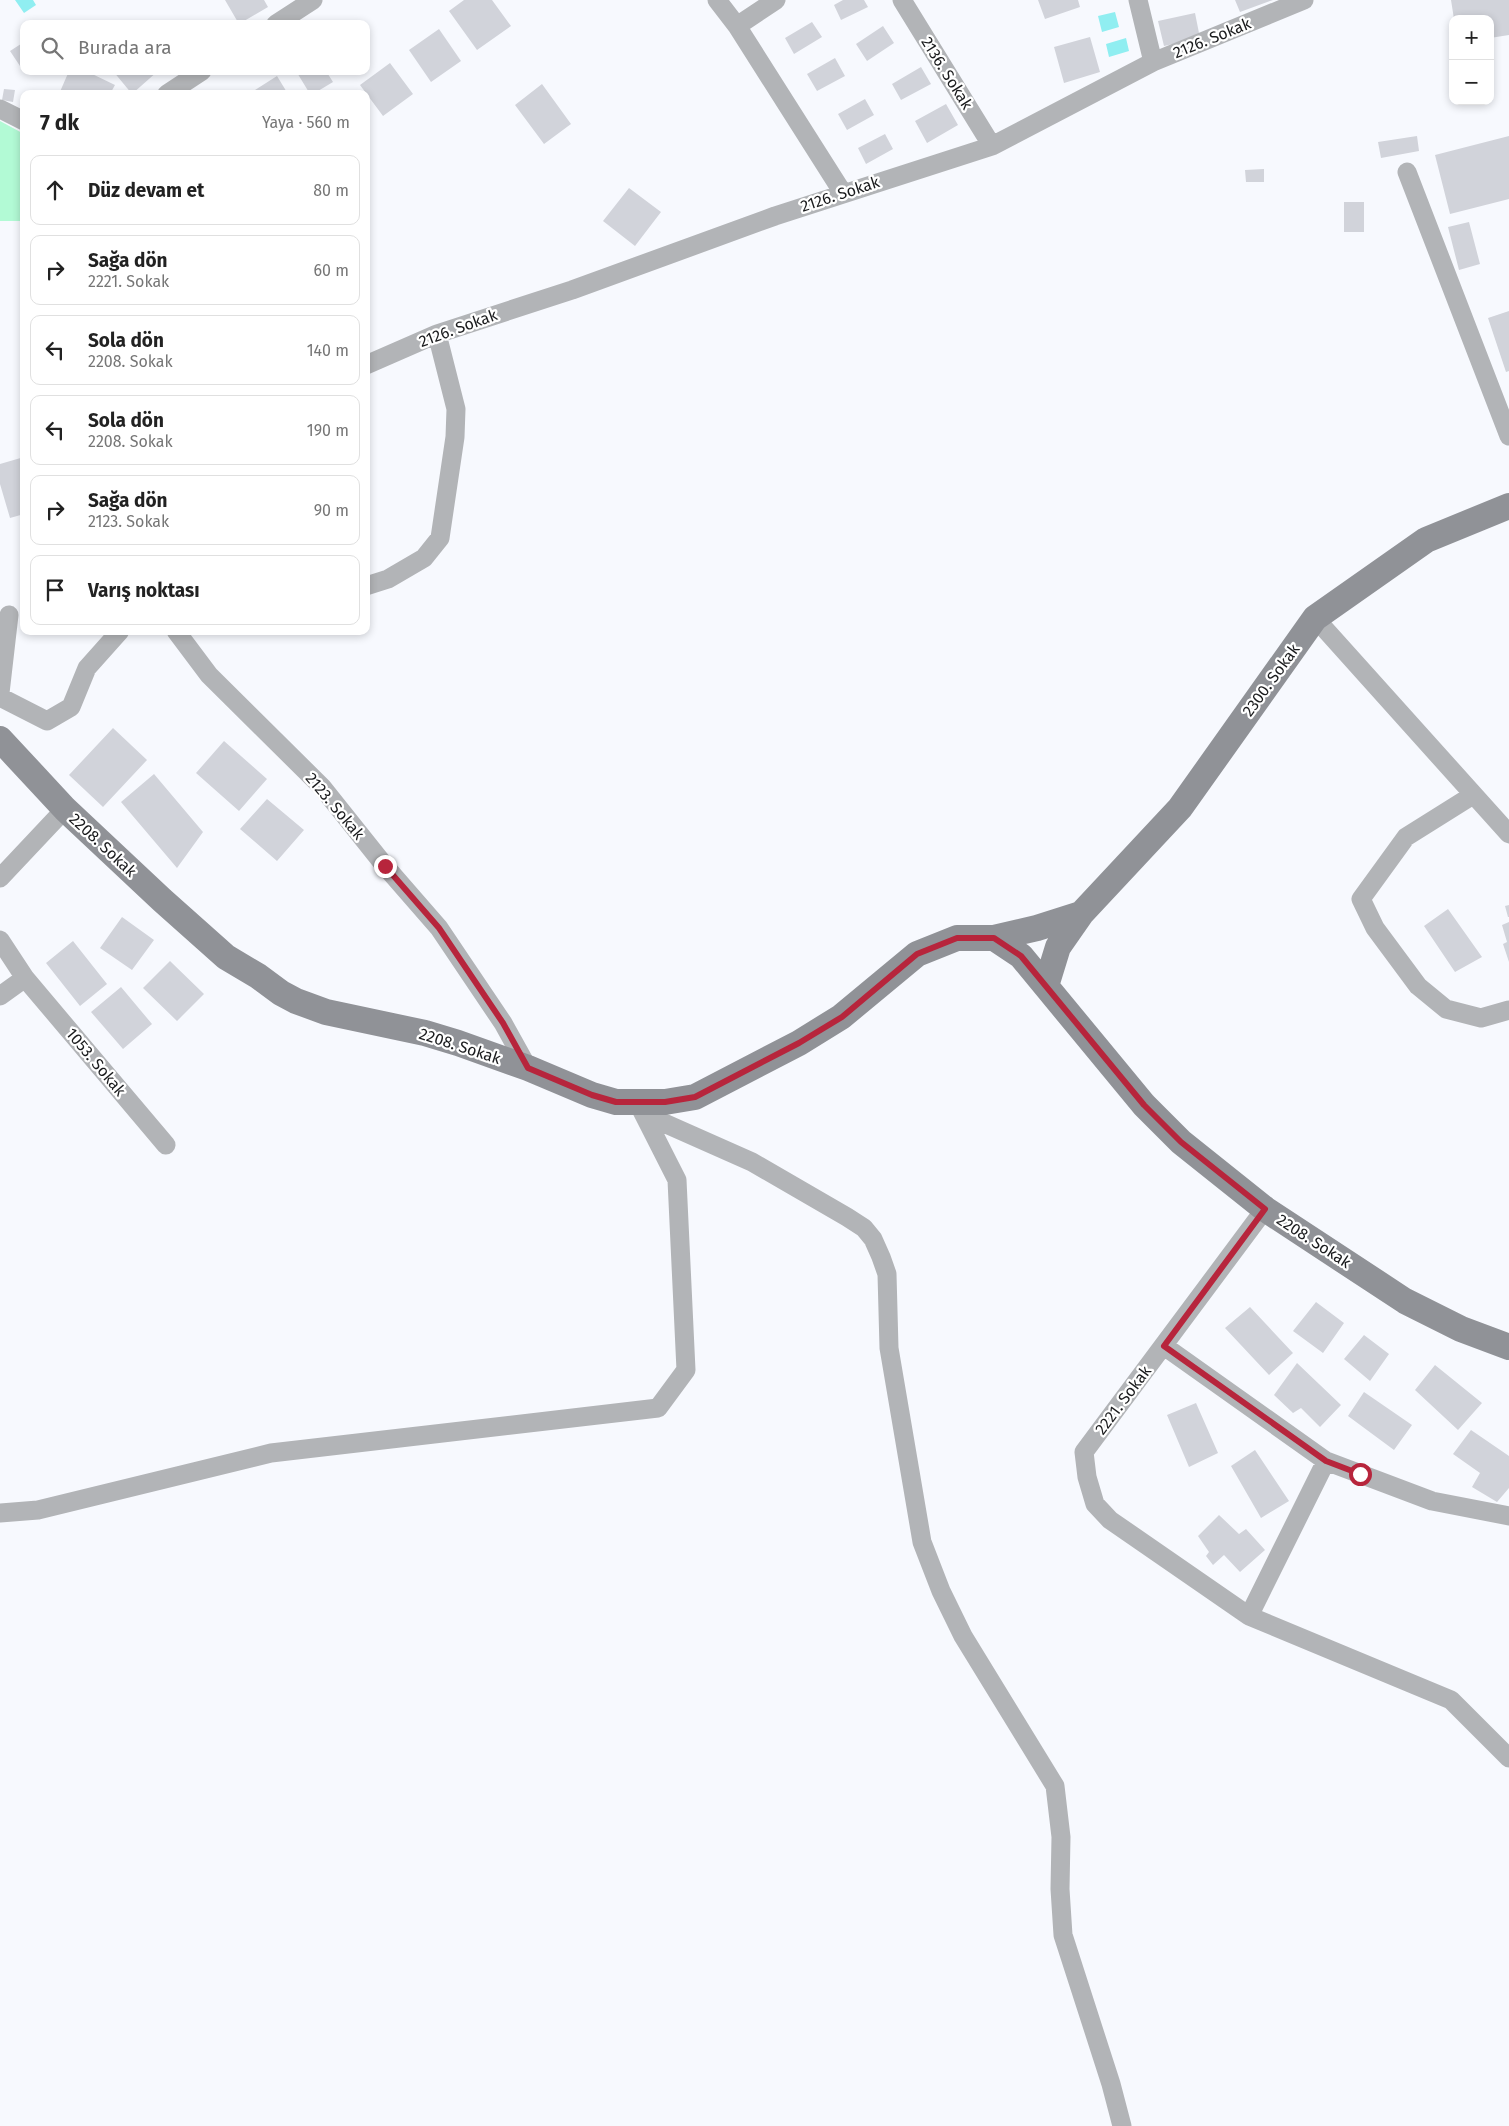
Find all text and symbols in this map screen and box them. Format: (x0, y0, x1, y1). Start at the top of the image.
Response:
street label: 2126. Sokak (1170, 14, 1254, 62)
map controls (1449, 15, 1494, 105)
button: + (1449, 15, 1494, 60)
search box (20, 20, 370, 75)
street label: 2136. Sokak (917, 33, 977, 113)
icon: search (38, 34, 66, 62)
text: Burada ara (78, 36, 172, 59)
button: − (1449, 60, 1494, 105)
text: 7 dk (40, 110, 79, 136)
text: Yaya · 560 m (262, 113, 350, 132)
street label: 2126. Sokak (798, 172, 883, 216)
icon: ahead (41, 176, 69, 204)
text: Düz devam et (88, 179, 204, 202)
text: 80 m (313, 181, 349, 200)
text: Sağa dön (88, 249, 168, 272)
icon: right (41, 256, 69, 284)
text: 60 m (314, 261, 349, 280)
text: 2221. Sokak (88, 272, 169, 291)
street label: 2126. Sokak (416, 305, 500, 351)
text: Sola dön (88, 329, 164, 352)
icon: left (41, 336, 69, 364)
text: 140 m (307, 341, 349, 360)
text: 2208. Sokak (88, 352, 173, 371)
text: Sola dön (88, 409, 164, 432)
icon: left (41, 416, 69, 444)
text: 190 m (307, 421, 349, 440)
text: 2208. Sokak (88, 432, 173, 451)
text: Sağa dön (88, 489, 168, 512)
icon: right (41, 496, 69, 524)
text: 90 m (314, 501, 349, 520)
text: 2123. Sokak (88, 512, 169, 531)
icon: arrive (41, 576, 69, 604)
text: Varış noktası (88, 579, 200, 602)
street label: 2300. Sokak (1238, 640, 1304, 720)
street label: 2123. Sokak (302, 769, 369, 844)
street label: 2208. Sokak (66, 809, 141, 881)
route end (374, 855, 397, 878)
street label: 1053. Sokak (62, 1024, 130, 1100)
street label: 2208. Sokak (417, 1024, 504, 1068)
street label: 2208. Sokak (1273, 1210, 1355, 1272)
street label: 2221. Sokak (1091, 1361, 1156, 1438)
route start (1349, 1463, 1372, 1486)

